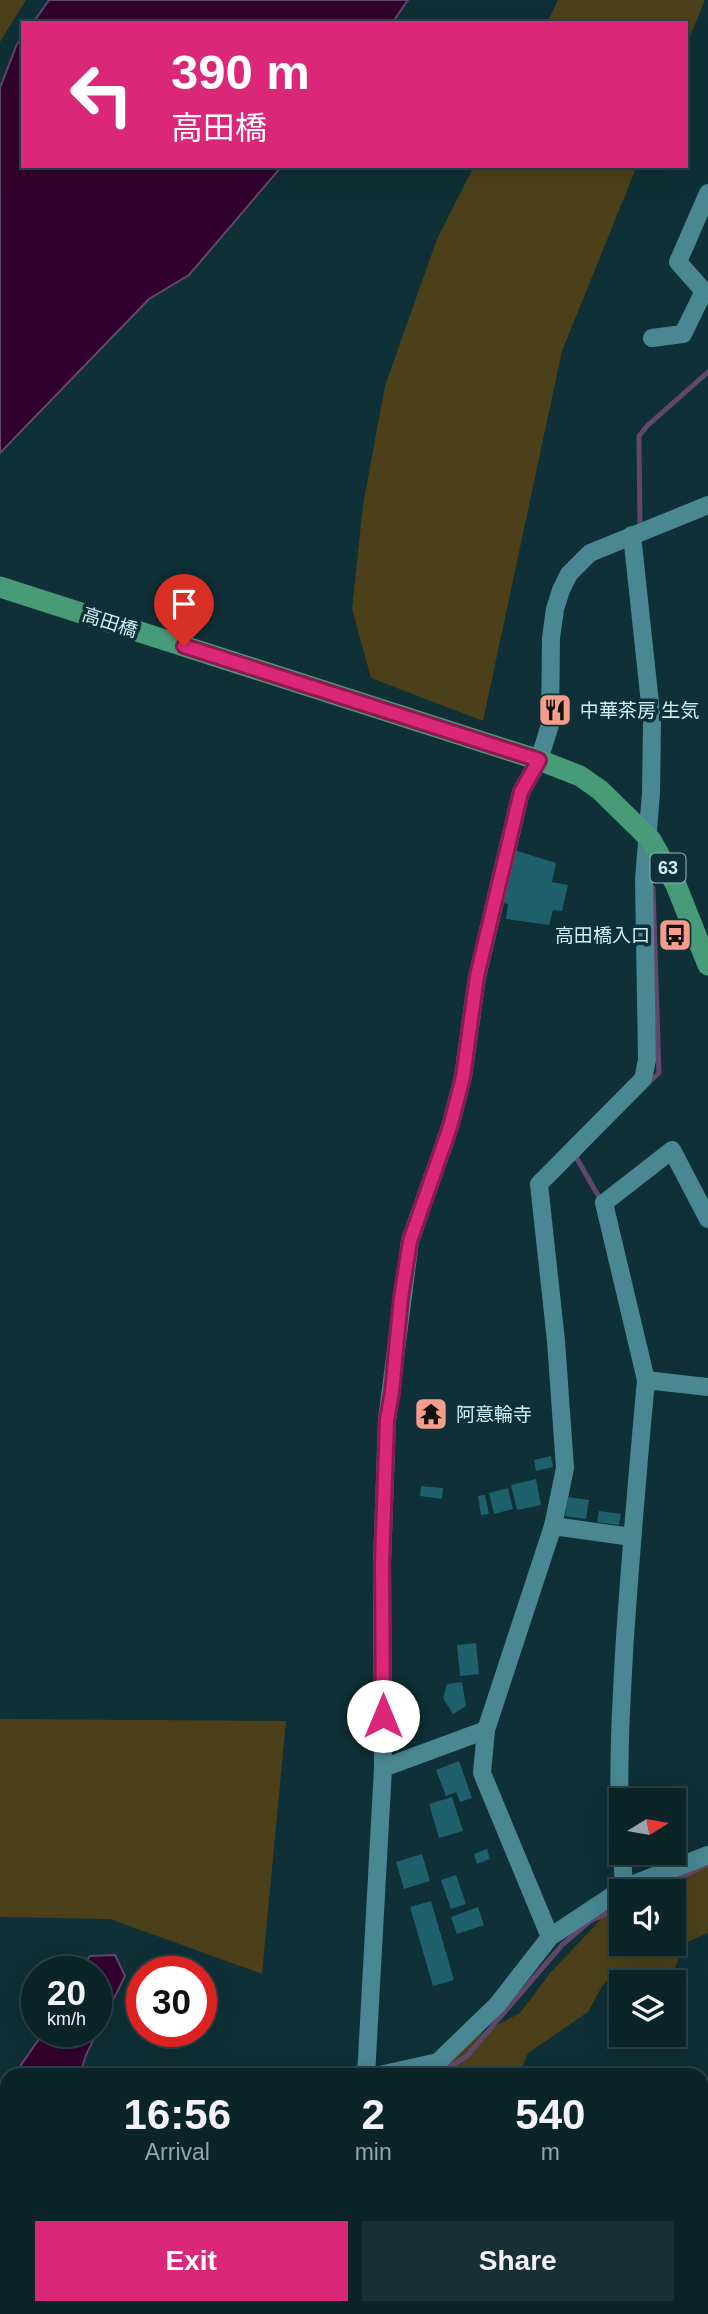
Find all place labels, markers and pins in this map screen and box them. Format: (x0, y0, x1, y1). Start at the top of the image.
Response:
pin (154, 574, 214, 646)
restaurant icon: 中華茶房 生気 (536, 691, 574, 729)
place label: 中華茶房 生気 (580, 700, 699, 721)
bus stop icon: 高田橋入口 (656, 916, 694, 954)
place label: 高田橋入口 (555, 925, 650, 946)
temple icon: 阿意輪寺 (412, 1395, 450, 1433)
place label: 阿意輪寺 (456, 1404, 532, 1425)

